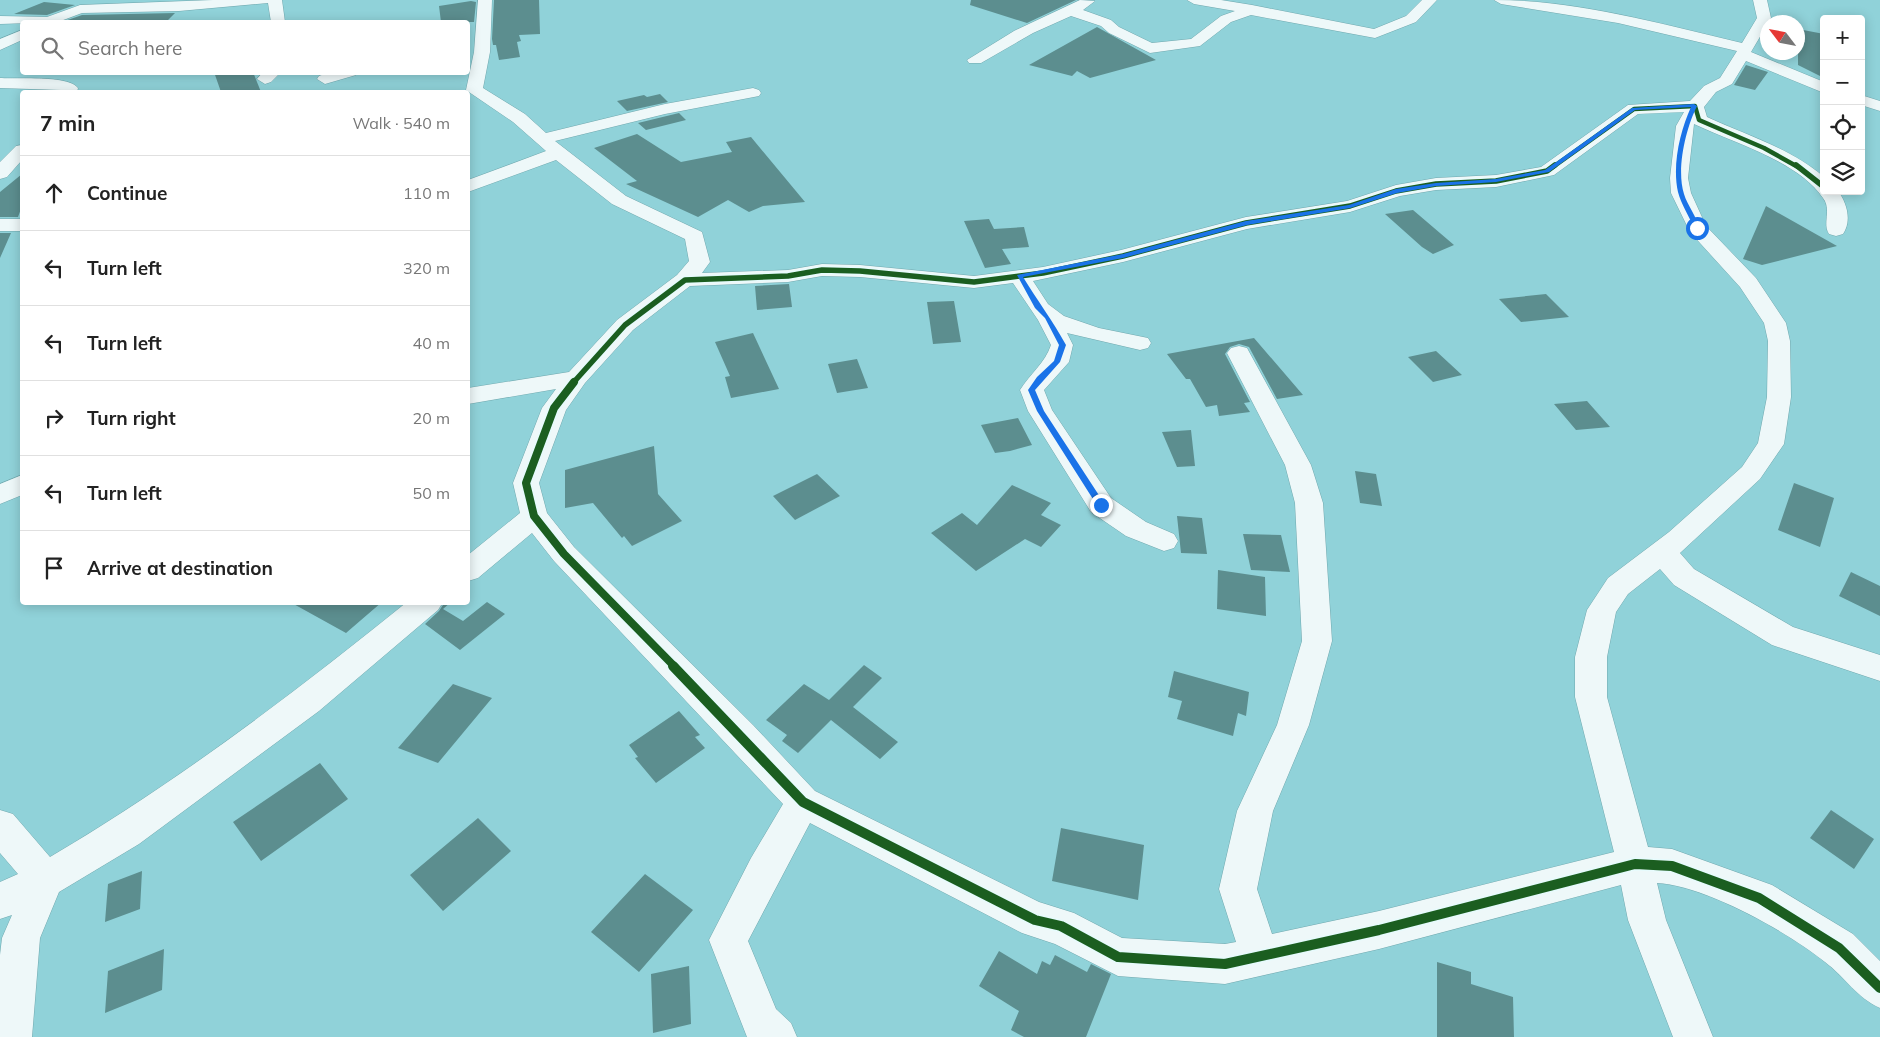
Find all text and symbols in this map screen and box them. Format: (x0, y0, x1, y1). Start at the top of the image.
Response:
north arrow (1760, 15, 1805, 60)
map controls (1820, 15, 1865, 195)
button: + (1820, 15, 1865, 60)
search box (20, 20, 470, 75)
icon: search (38, 34, 66, 62)
text: Search here (78, 36, 182, 60)
button: − (1820, 60, 1865, 105)
button: locate (1820, 105, 1865, 150)
text: 7 min (40, 110, 95, 136)
text: Walk · 540 m (352, 113, 450, 133)
button: layers (1820, 150, 1865, 195)
icon: ahead (40, 179, 68, 207)
text: Continue (87, 181, 167, 205)
text: 110 m (403, 183, 450, 203)
route start (1686, 217, 1709, 240)
icon: left (40, 254, 68, 282)
text: Turn left (87, 256, 162, 280)
text: 320 m (403, 258, 450, 278)
icon: left (40, 329, 68, 357)
text: Turn left (87, 331, 162, 355)
text: 40 m (413, 333, 450, 353)
icon: right (40, 404, 68, 432)
text: Turn right (87, 406, 176, 430)
text: 20 m (413, 408, 450, 428)
icon: left (40, 479, 68, 507)
text: Turn left (87, 481, 162, 505)
text: 50 m (413, 483, 450, 503)
route end (1090, 494, 1113, 517)
icon: arrive (40, 554, 68, 582)
text: Arrive at destination (87, 556, 273, 580)

